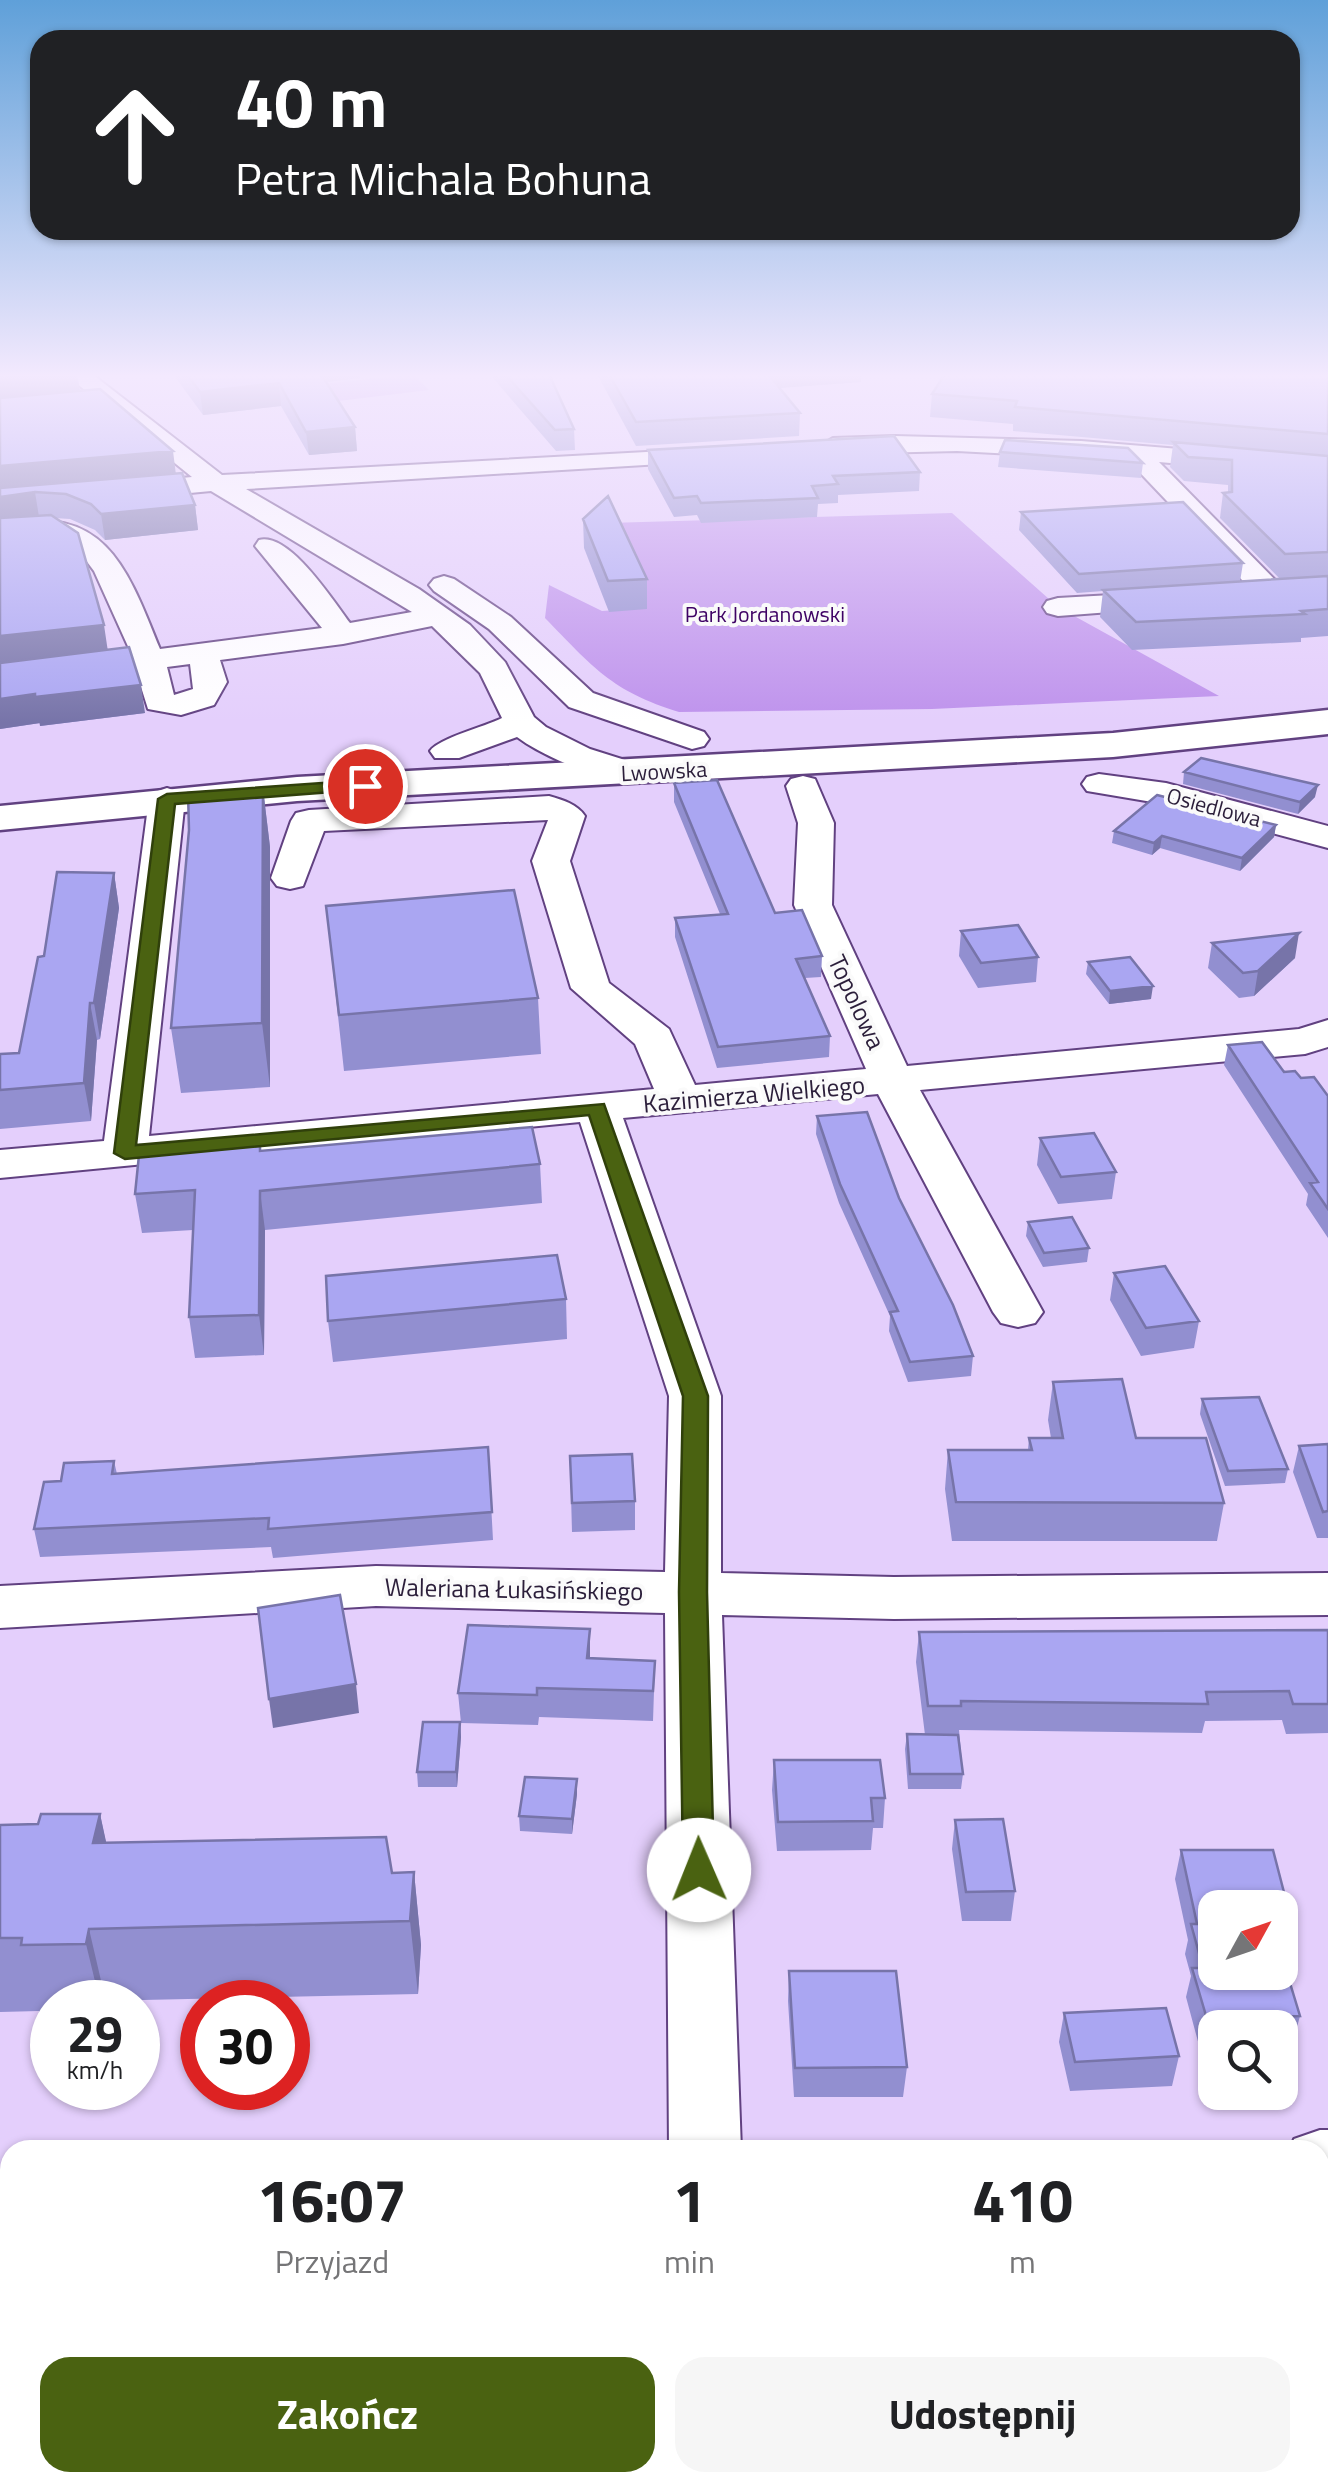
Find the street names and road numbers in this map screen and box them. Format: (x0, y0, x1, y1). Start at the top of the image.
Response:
street label: Lwowska (620, 752, 708, 790)
street label: Osiedlowa (1163, 778, 1265, 836)
street label: Topolowa (818, 948, 896, 1056)
street label: Kazimierza Wielkiego (641, 1065, 867, 1123)
street label: Waleriana Łukasińskiego (384, 1568, 644, 1610)

